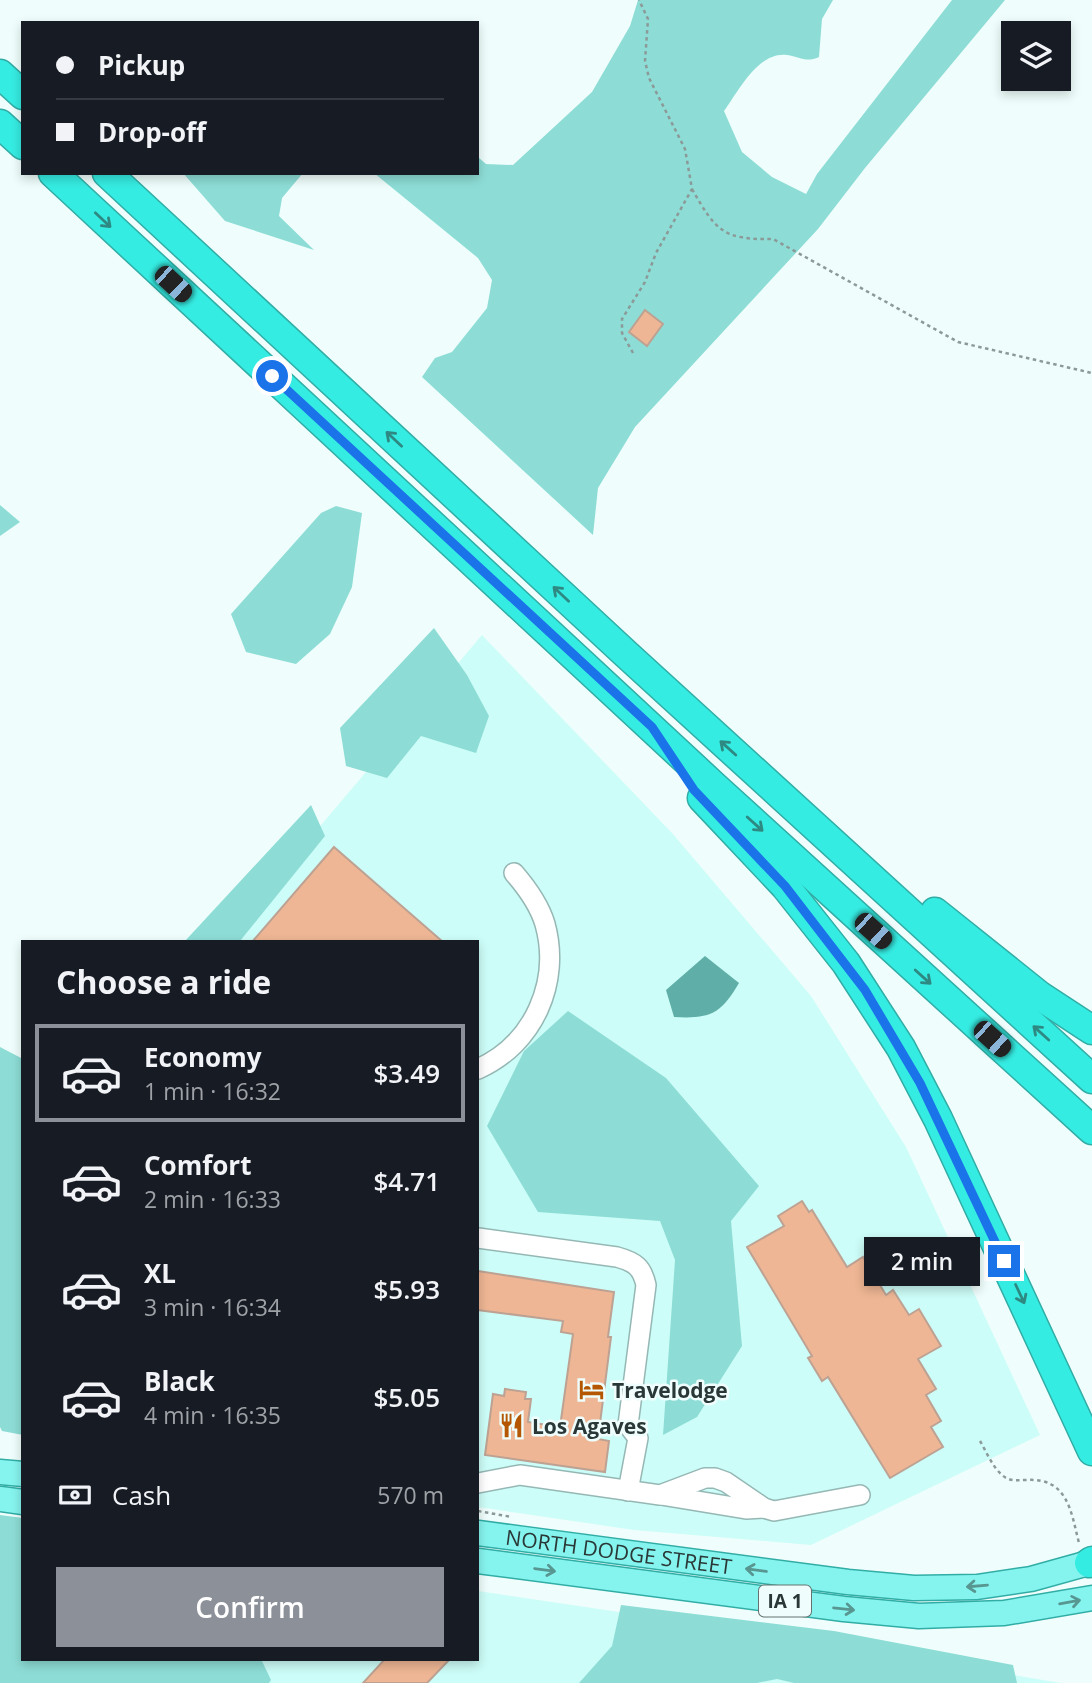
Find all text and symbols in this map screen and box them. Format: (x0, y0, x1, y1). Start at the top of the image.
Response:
map controls (1001, 21, 1071, 91)
button: layers (1001, 21, 1071, 91)
text: Pickup (98, 47, 185, 83)
text: Drop-off (98, 114, 206, 150)
one-way arrow (94, 211, 111, 228)
car (151, 262, 196, 306)
route start (256, 360, 288, 392)
one-way arrow (386, 431, 403, 448)
one-way arrow (552, 586, 570, 602)
one-way arrow (720, 739, 737, 756)
one-way arrow (746, 815, 763, 832)
car (851, 909, 896, 953)
text: Choose a ride (56, 960, 271, 1003)
one-way arrow (914, 968, 932, 984)
car (970, 1017, 1015, 1061)
one-way arrow (1033, 1025, 1051, 1041)
text: Economy (144, 1039, 262, 1075)
icon: car (60, 1042, 123, 1105)
text: $3.49 (373, 1055, 440, 1091)
text: 1 min · 16:32 (144, 1075, 281, 1107)
text: Comfort (144, 1147, 251, 1183)
icon: car (60, 1150, 123, 1213)
text: $4.71 (373, 1163, 440, 1199)
text: 2 min · 16:33 (144, 1183, 281, 1215)
callout: 2 min (864, 1236, 979, 1286)
text: 2 min (891, 1245, 953, 1277)
route end (988, 1245, 1020, 1277)
text: XL (144, 1255, 176, 1291)
icon: car (60, 1258, 123, 1321)
text: $5.93 (373, 1271, 440, 1307)
one-way arrow (1013, 1283, 1027, 1304)
text: 3 min · 16:34 (144, 1291, 281, 1323)
text: Black (144, 1363, 215, 1399)
icon: car (60, 1366, 123, 1429)
hotel icon: Travelodge (578, 1376, 606, 1404)
place label: Travelodge (612, 1376, 728, 1404)
text: $5.05 (373, 1379, 440, 1415)
text: 4 min · 16:35 (144, 1399, 281, 1431)
restaurant icon: Los Agaves (498, 1412, 526, 1440)
place label: Los Agaves (532, 1412, 647, 1440)
icon: cash (56, 1476, 94, 1514)
text: Cash (112, 1477, 171, 1513)
text: 570 m (377, 1479, 444, 1511)
street label: NORTH DODGE STREET (504, 1523, 734, 1581)
one-way arrow (534, 1563, 556, 1576)
one-way arrow (745, 1563, 768, 1576)
button: Confirm (56, 1567, 444, 1647)
one-way arrow (967, 1580, 989, 1593)
road number: IA 1 (759, 1586, 811, 1616)
one-way arrow (1058, 1595, 1081, 1608)
one-way arrow (832, 1603, 855, 1616)

